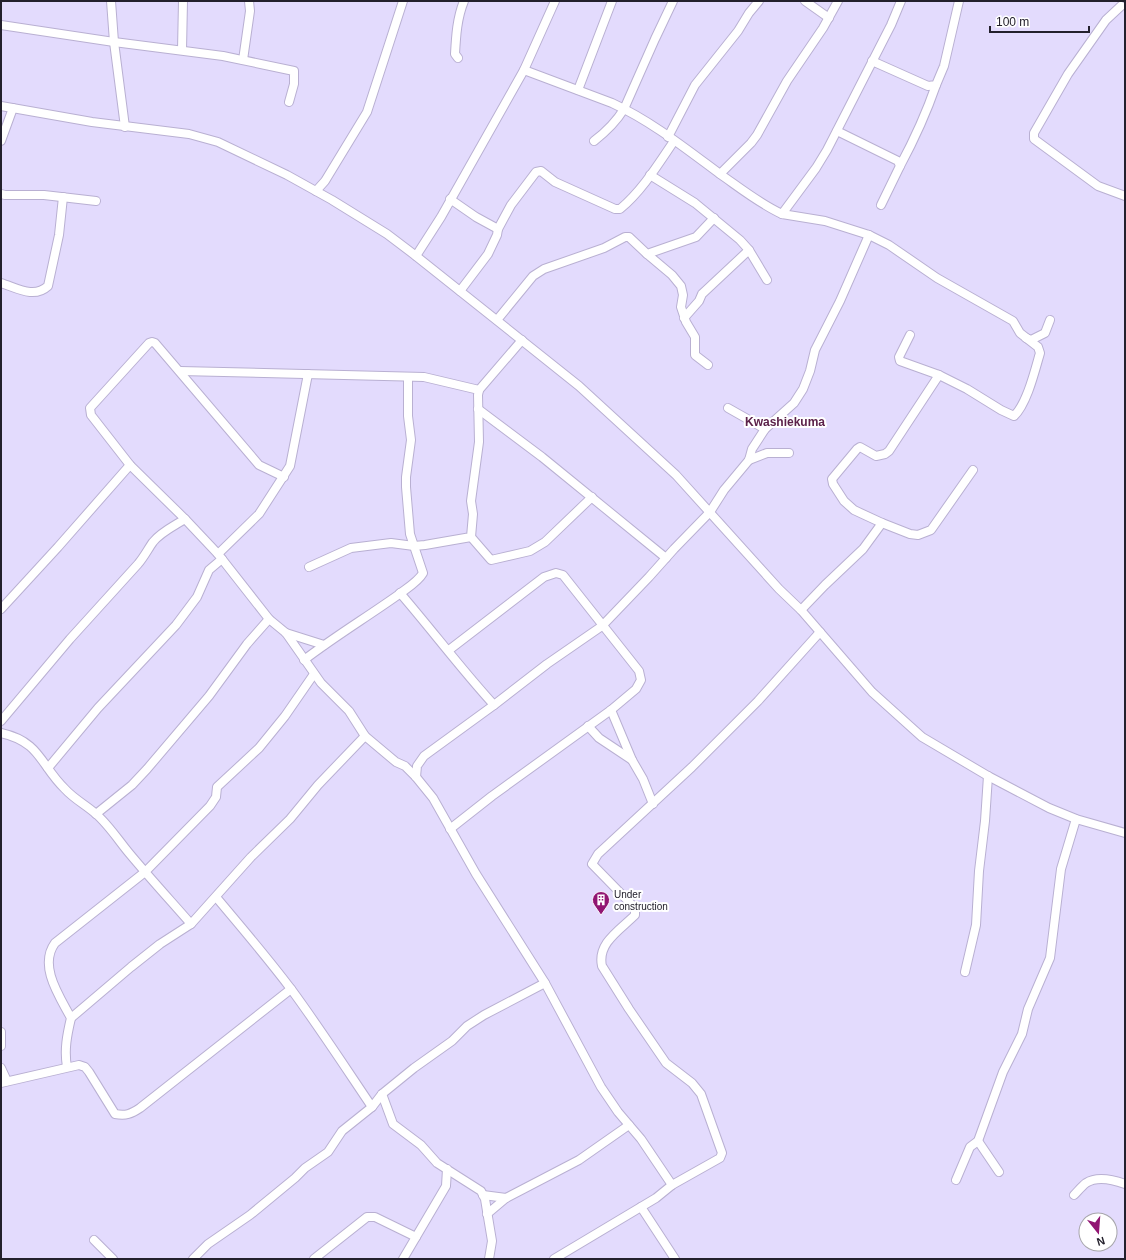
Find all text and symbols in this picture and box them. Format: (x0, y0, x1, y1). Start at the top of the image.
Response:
scale bar (990, 8, 1089, 34)
text: 100 m (996, 15, 1029, 29)
district label: Kwashiekuma (745, 415, 825, 429)
place label: Under construction (614, 889, 668, 912)
building icon: Under construction (591, 890, 611, 915)
north arrow (1078, 1212, 1118, 1252)
text: N (1095, 1235, 1106, 1248)

